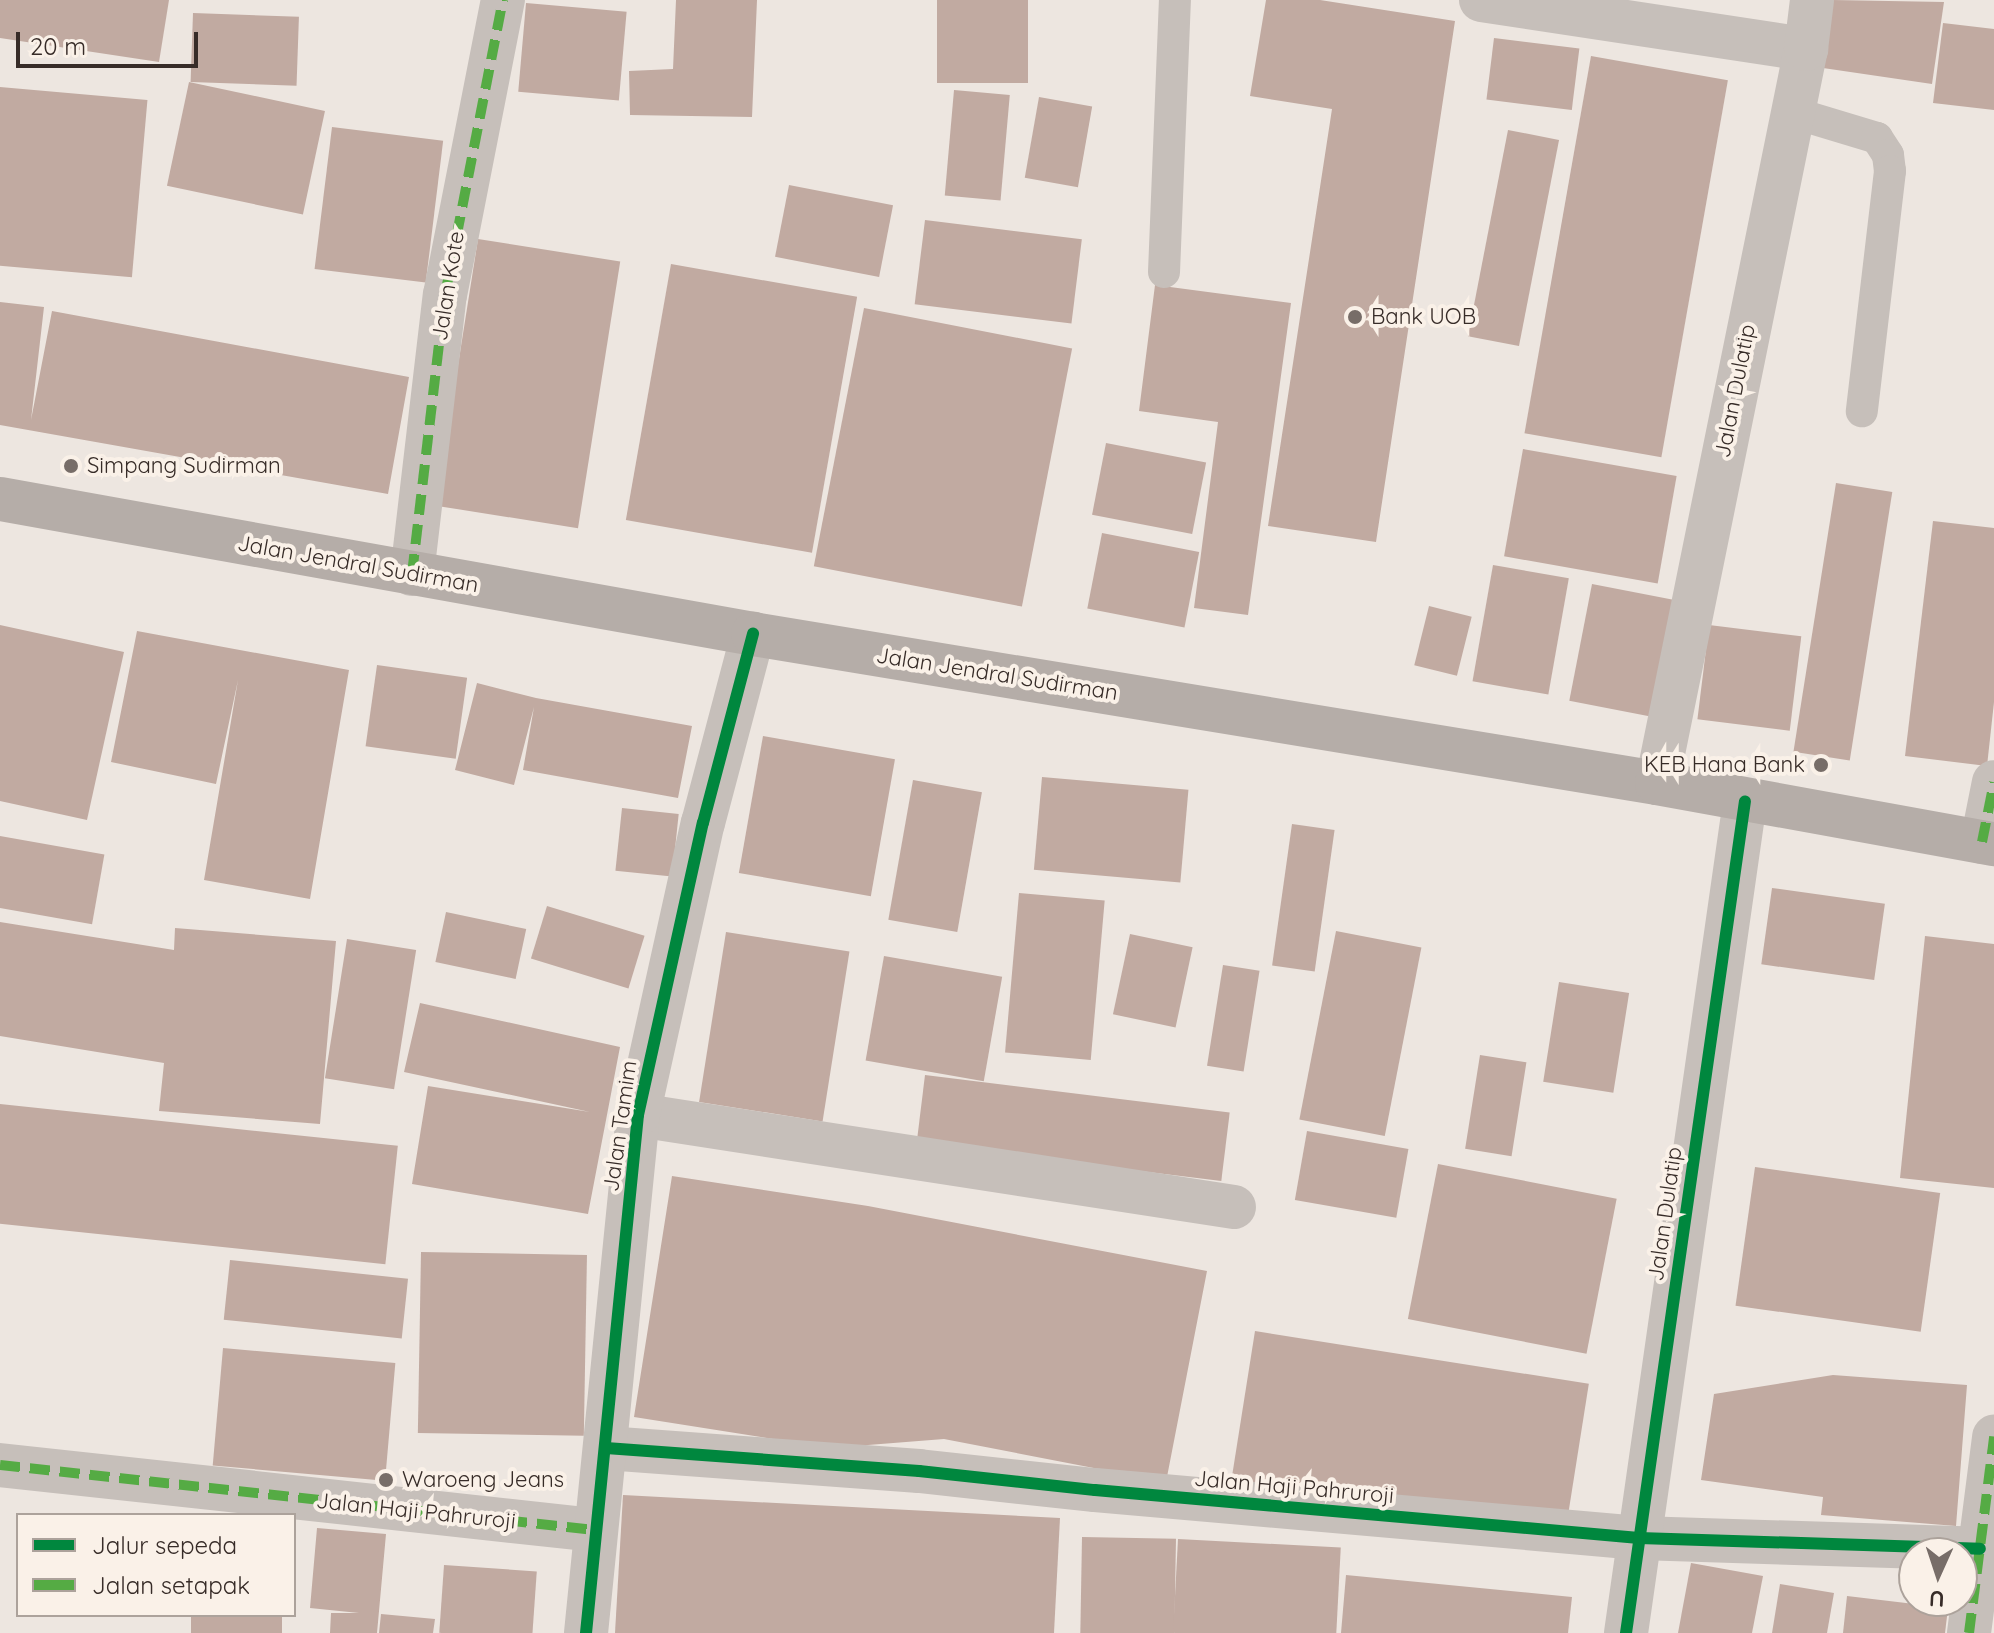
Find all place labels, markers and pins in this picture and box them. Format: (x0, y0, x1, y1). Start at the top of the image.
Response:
place label: Bank UOB (1371, 304, 1476, 330)
marker: Bank UOB (1346, 308, 1364, 326)
place label: Simpang Sudirman (87, 453, 281, 479)
marker: Simpang Sudirman (62, 457, 80, 475)
place label: KEB Hana Bank (1644, 752, 1805, 778)
marker: KEB Hana Bank (1812, 756, 1830, 774)
place label: Waroeng Jeans (402, 1467, 564, 1493)
marker: Waroeng Jeans (377, 1471, 395, 1489)

